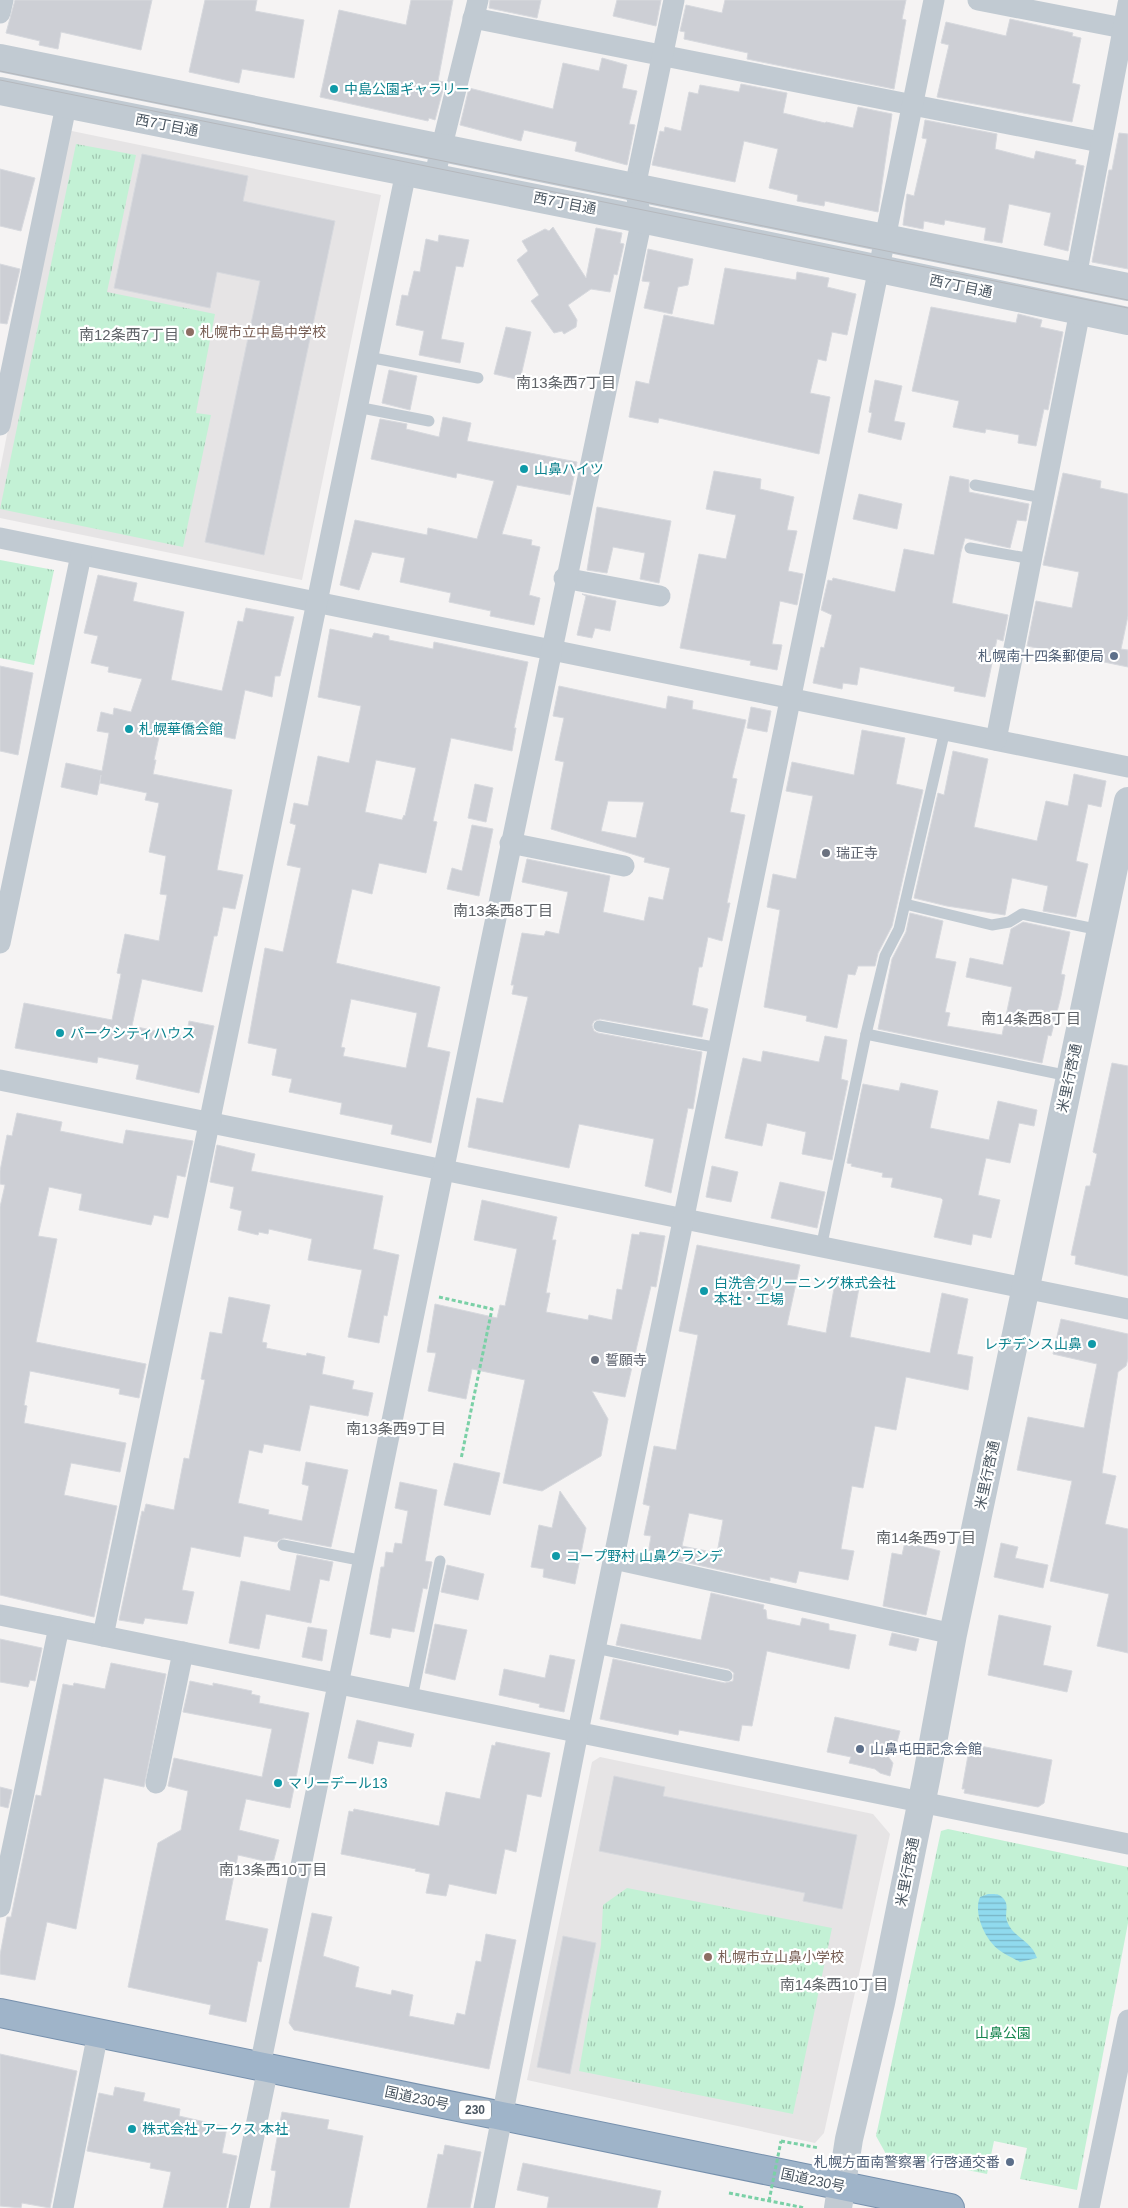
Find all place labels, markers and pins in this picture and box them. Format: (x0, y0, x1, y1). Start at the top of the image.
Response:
place label: 中島公園ギャラリー (344, 81, 470, 97)
marker: 中島公園ギャラリー (328, 83, 340, 95)
place label: 札幌市立中島中学校 (200, 324, 326, 340)
marker: 札幌市立中島中学校 (184, 326, 196, 338)
place label: 山鼻ハイツ (534, 461, 604, 477)
marker: 山鼻ハイツ (518, 463, 530, 475)
place label: 札幌南十四条郵便局 (978, 648, 1104, 664)
marker: 札幌南十四条郵便局 (1108, 650, 1120, 662)
place label: 札幌華僑会館 (139, 721, 223, 737)
marker: 札幌華僑会館 (123, 723, 135, 735)
place label: 瑞正寺 (836, 845, 878, 861)
marker: 瑞正寺 (820, 847, 832, 859)
place label: パークシティハウス (70, 1025, 195, 1041)
marker: パークシティハウス (54, 1027, 66, 1039)
place label: 白洗舎クリーニング株式会社 本社・工場 (714, 1275, 896, 1307)
marker: 白洗舎クリーニング株式会社 本社・工場 (698, 1285, 710, 1297)
place label: レヂデンス山鼻 (984, 1336, 1082, 1352)
marker: レヂデンス山鼻 (1086, 1338, 1098, 1350)
place label: 誓願寺 (605, 1352, 647, 1368)
marker: 誓願寺 (589, 1354, 601, 1366)
place label: コープ野村 山鼻グランデ (566, 1548, 723, 1564)
marker: コープ野村 山鼻グランデ (550, 1550, 562, 1562)
place label: 山鼻屯田記念会館 (870, 1741, 982, 1757)
marker: 山鼻屯田記念会館 (854, 1743, 866, 1755)
place label: マリーデール13 (288, 1775, 388, 1791)
marker: マリーデール13 (272, 1777, 284, 1789)
place label: 札幌市立山鼻小学校 (718, 1949, 844, 1965)
marker: 札幌市立山鼻小学校 (702, 1951, 714, 1963)
place label: 株式会社 アークス 本社 (142, 2121, 289, 2137)
marker: 株式会社 アークス 本社 (126, 2123, 138, 2135)
place label: 札幌方面南警察署 行啓通交番 (814, 2154, 1000, 2170)
marker: 札幌方面南警察署 行啓通交番 (1004, 2156, 1016, 2168)

